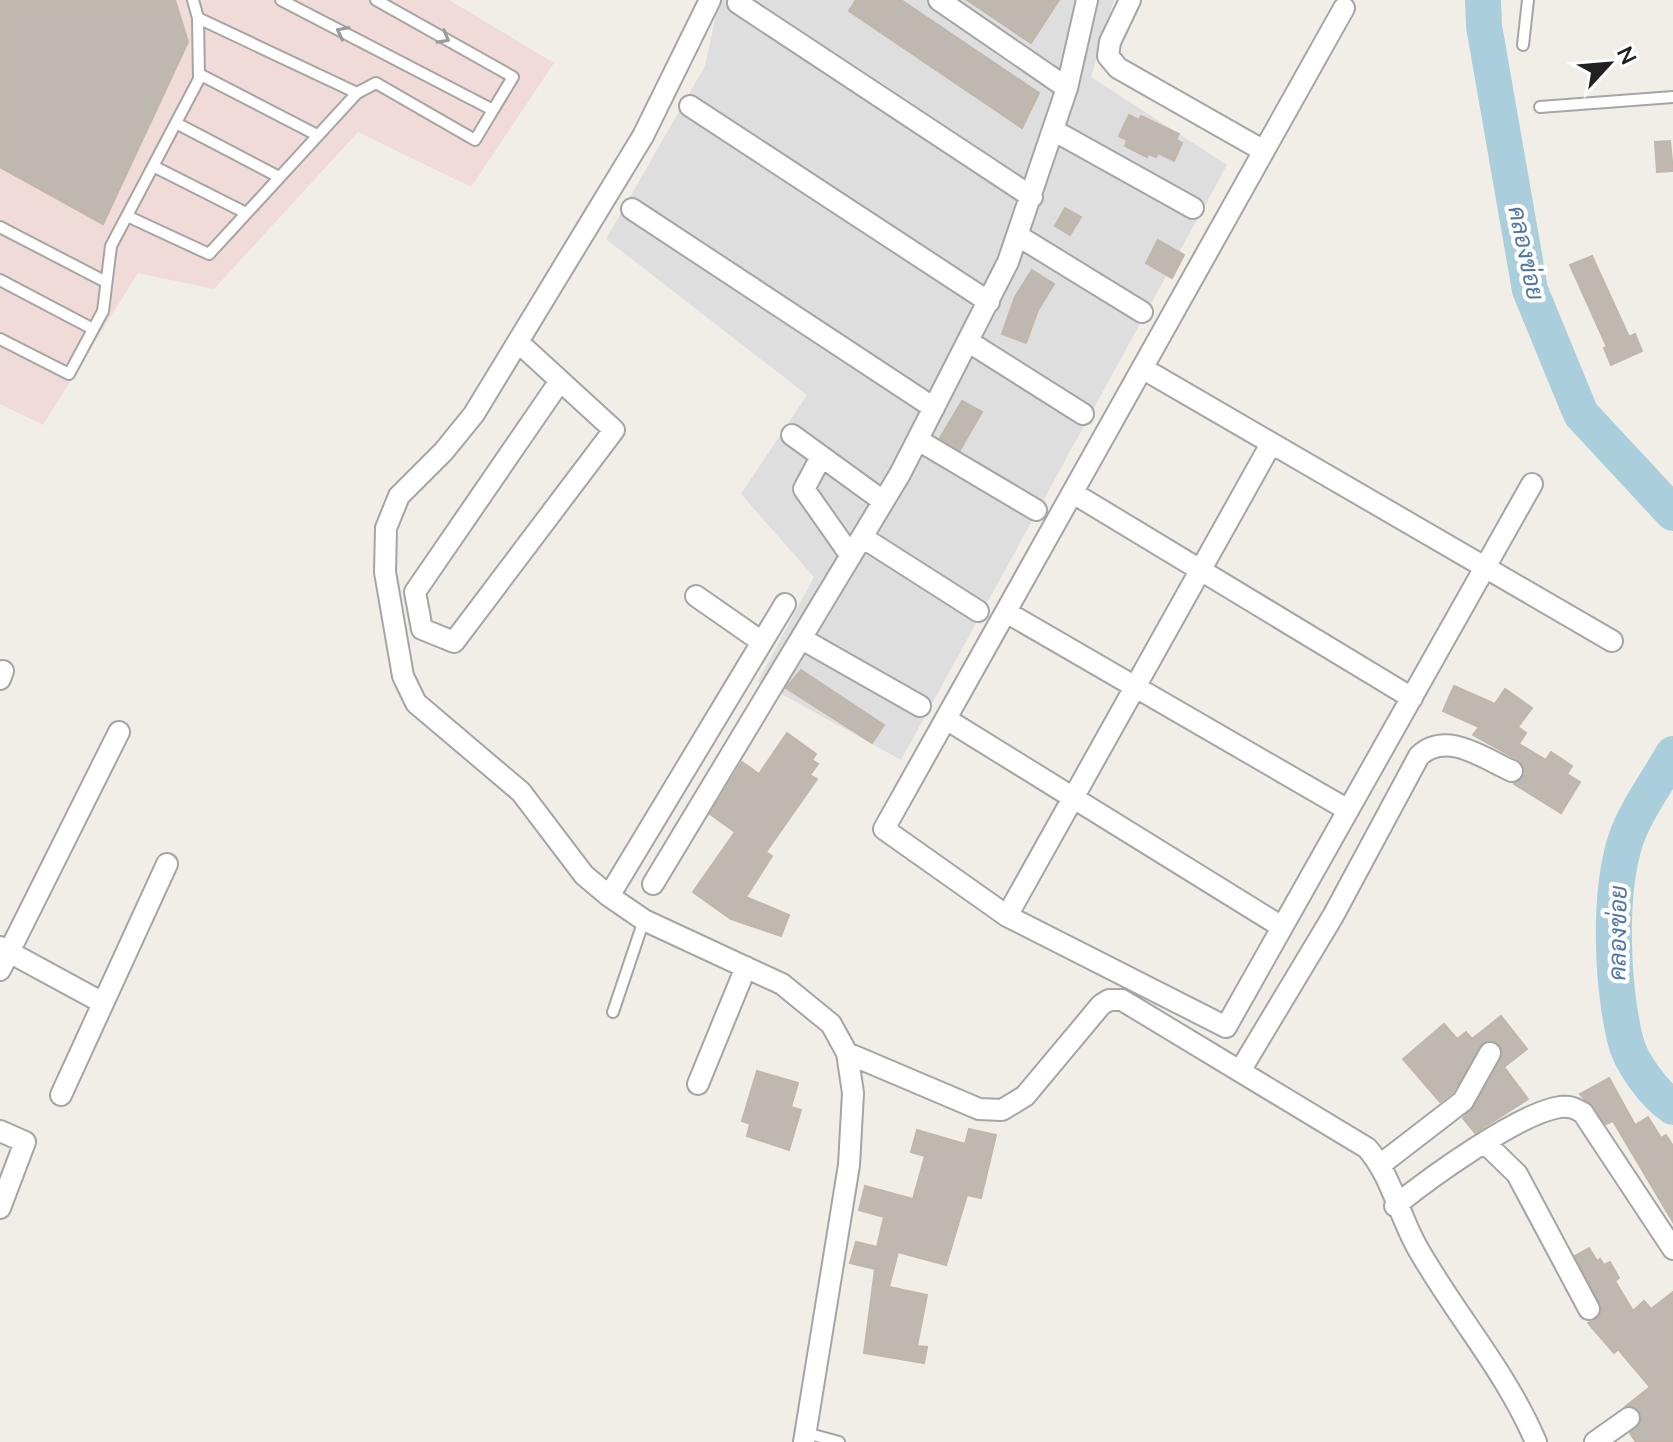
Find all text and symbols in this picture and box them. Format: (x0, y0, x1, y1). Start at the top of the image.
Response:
north arrow (1569, 24, 1649, 104)
one-way arrow (336, 26, 351, 41)
one-way arrow (435, 28, 450, 44)
text: N (1611, 42, 1643, 69)
water label: คลองข่อย (1502, 203, 1552, 303)
water label: คลองข่อย (1601, 885, 1633, 981)

